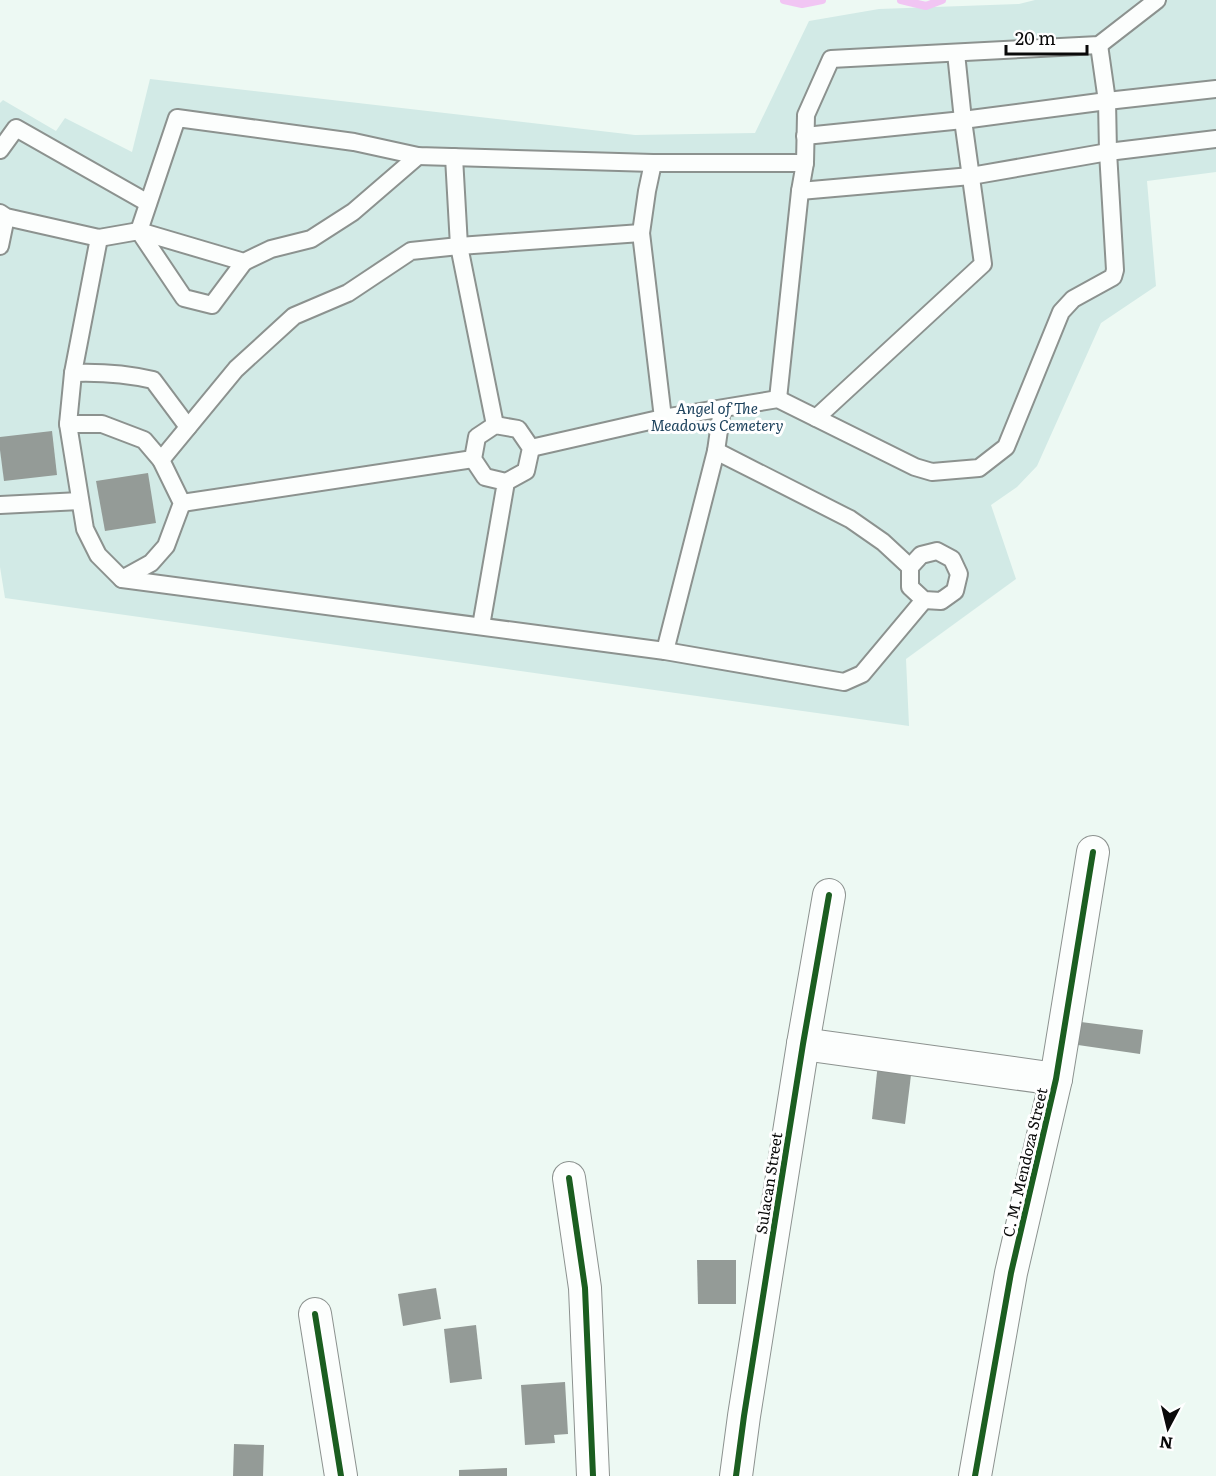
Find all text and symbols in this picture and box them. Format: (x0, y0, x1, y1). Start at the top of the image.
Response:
scale bar (1006, 18, 1087, 56)
text: 20 m (1015, 24, 1056, 51)
park label: Angel of The Meadows Cemetery (650, 396, 784, 436)
street label: C. M. Mendoza Street (996, 1085, 1052, 1239)
street label: Sulacan Street (749, 1131, 787, 1235)
north arrow (1138, 1398, 1198, 1458)
text: N (1158, 1431, 1174, 1457)

